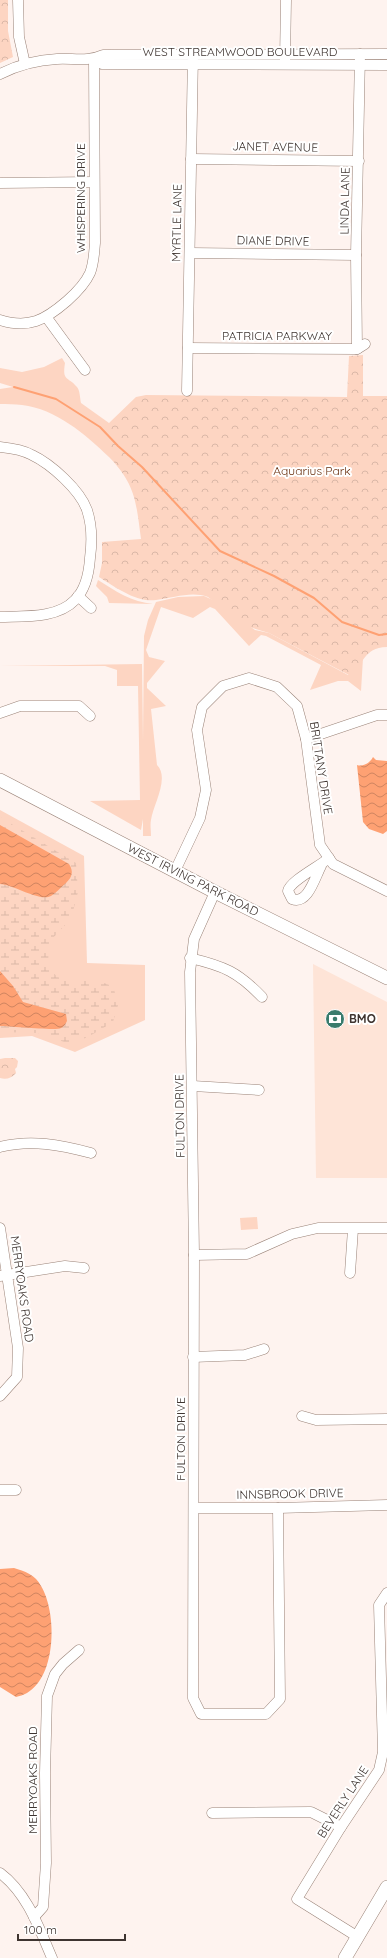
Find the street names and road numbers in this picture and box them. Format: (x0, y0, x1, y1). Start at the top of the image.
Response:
street label: WEST STREAMWOOD BOULEVARD (143, 44, 338, 59)
street label: JANET AVENUE (232, 138, 318, 155)
street label: WHISPERING DRIVE (73, 143, 88, 253)
street label: LINDA LANE (336, 167, 353, 235)
street label: MYRTLE LANE (168, 184, 185, 262)
street label: DIANE DRIVE (237, 232, 310, 249)
street label: PATRICIA PARKWAY (222, 328, 332, 343)
street label: BRITTANY DRIVE (307, 720, 336, 816)
street label: WEST IRVING PARK ROAD (125, 840, 262, 919)
street label: FULTON DRIVE (171, 1074, 188, 1158)
street label: MERRYOAKS ROAD (8, 1235, 37, 1343)
street label: FULTON DRIVE (173, 1397, 188, 1481)
street label: INNSBROOK DRIVE (236, 1485, 344, 1502)
street label: MERRYOAKS ROAD (25, 1726, 40, 1834)
street label: BEVERLY LANE (314, 1763, 372, 1841)

